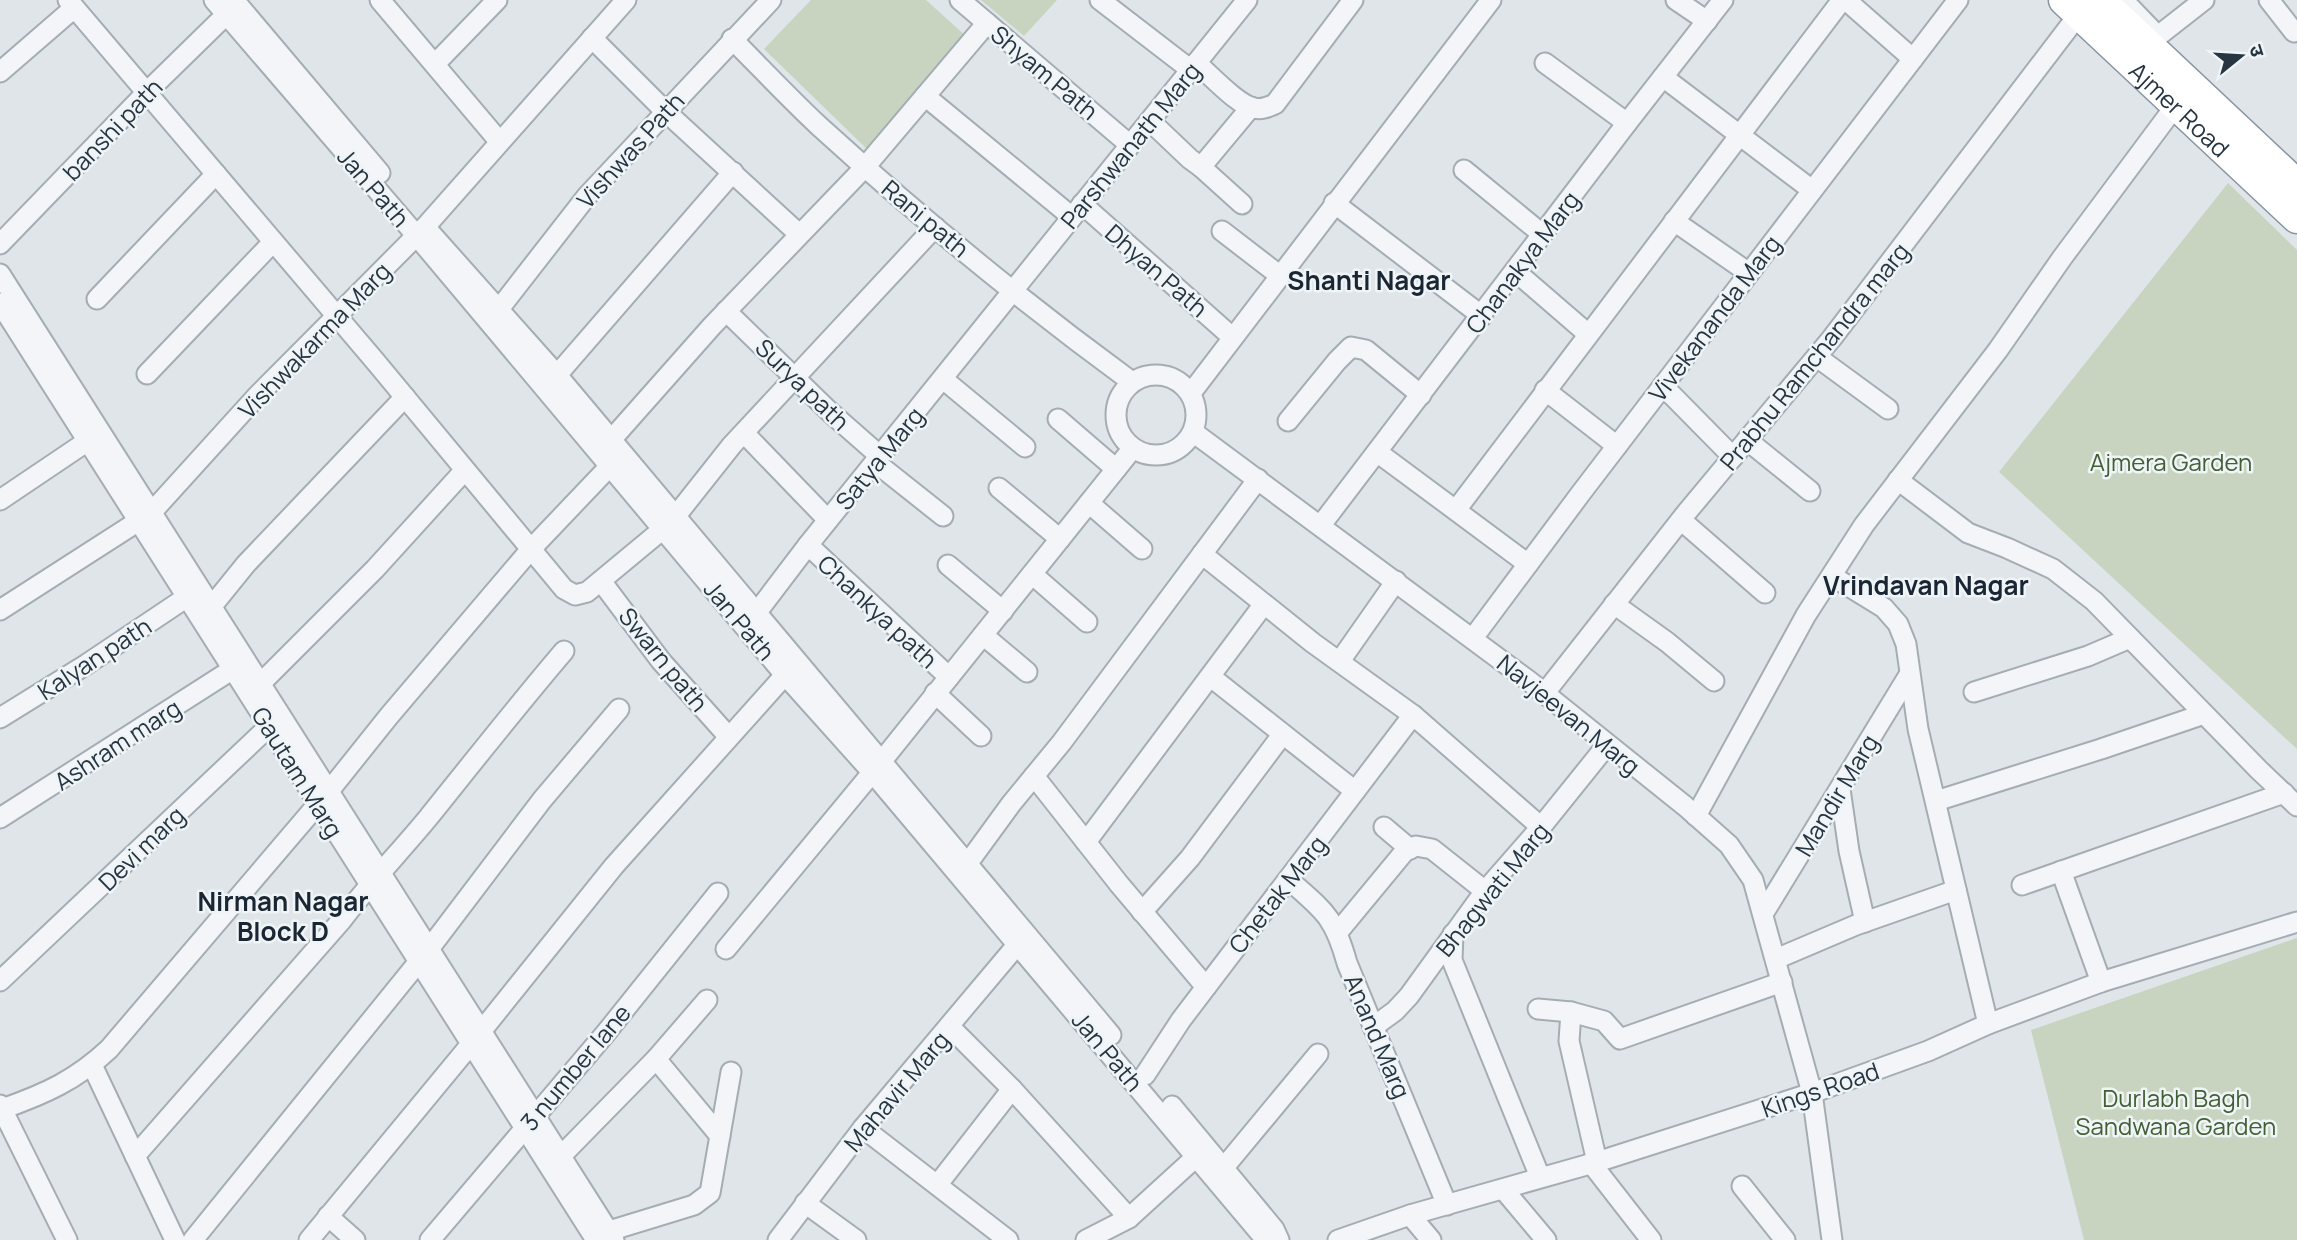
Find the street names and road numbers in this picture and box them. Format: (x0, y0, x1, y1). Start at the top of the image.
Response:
street label: Shyam Path (984, 17, 1106, 127)
street label: Ajmer Road (2123, 54, 2237, 164)
street label: Parshwanath Marg (1053, 55, 1207, 235)
street label: banshi path (55, 71, 169, 187)
street label: Vishwas Path (569, 85, 691, 215)
street label: Jan Path (330, 140, 418, 234)
street label: Rani path (875, 172, 977, 264)
street label: Chanakya Marg (1458, 184, 1586, 340)
street label: Dhyan Path (1099, 216, 1215, 324)
street label: Vivekananda Marg (1640, 228, 1788, 408)
street label: Prabhu Ramchandra marg (1712, 235, 1916, 477)
street label: Vishwakarma Marg (231, 255, 397, 425)
street label: Surya path (749, 331, 857, 437)
street label: Satya Marg (827, 400, 931, 516)
street label: Chankya path (811, 547, 945, 675)
street label: Jan Path (697, 573, 783, 667)
street label: Swarn path (612, 600, 716, 718)
street label: Kalyan path (31, 609, 157, 707)
street label: Navjeevan Marg (1491, 646, 1647, 782)
street label: Ashram marg (47, 691, 187, 797)
street label: Gautam Marg (245, 700, 351, 844)
street label: Mandir Marg (1787, 728, 1885, 862)
street label: Devi marg (91, 799, 191, 897)
street label: Bhagwati Marg (1428, 815, 1556, 963)
street label: Chetak Marg (1221, 828, 1333, 960)
street label: Anand Marg (1337, 969, 1419, 1103)
street label: 3 number lane (512, 997, 638, 1137)
street label: Jan Path (1065, 1004, 1151, 1098)
street label: Mahavir Marg (836, 1024, 956, 1158)
street label: Kings Road (1757, 1053, 1883, 1125)

